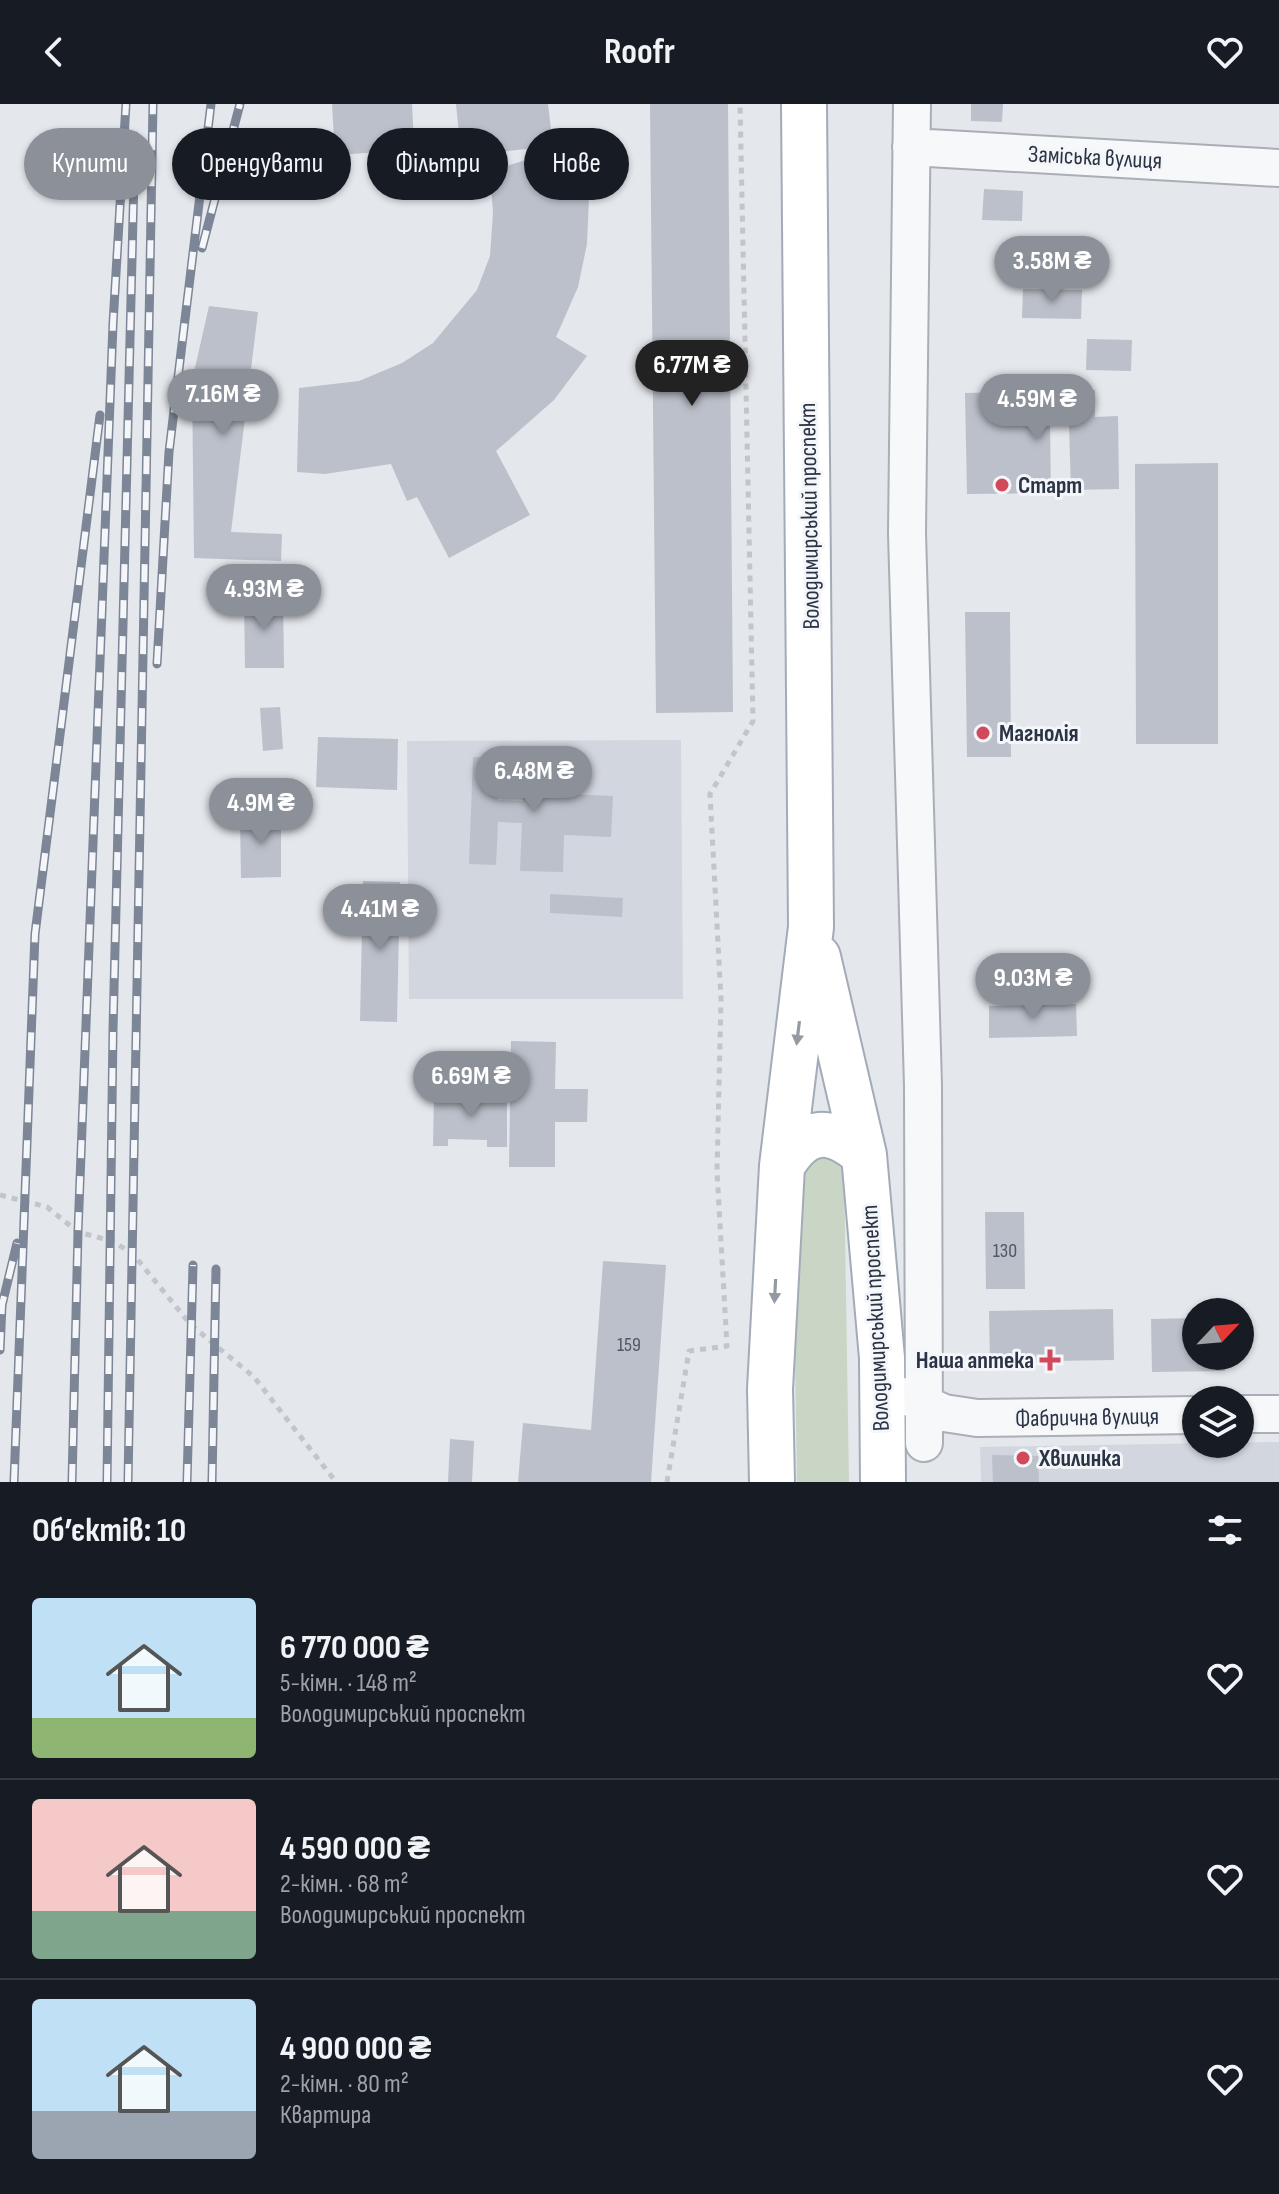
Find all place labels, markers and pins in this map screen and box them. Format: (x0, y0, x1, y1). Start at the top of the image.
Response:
pin: 3.58M ₴ (978, 236, 1126, 304)
pin: 6.77M ₴ (618, 340, 766, 408)
pin: 7.16M ₴ (149, 369, 297, 437)
pin: 4.59M ₴ (963, 374, 1111, 442)
place label: Старт (1018, 471, 1082, 500)
marker: Старт (993, 476, 1011, 494)
pin: 4.93M ₴ (190, 564, 338, 632)
place label: Магнолія (999, 719, 1079, 748)
marker: Магнолія (974, 724, 992, 742)
pin: 6.48M ₴ (460, 746, 608, 814)
pin: 4.9M ₴ (196, 778, 326, 846)
pin: 4.41M ₴ (306, 884, 454, 952)
pin: 9.03M ₴ (959, 953, 1107, 1021)
pin: 6.69M ₴ (397, 1051, 545, 1119)
place label: Наша аптека (916, 1346, 1034, 1375)
marker: Наша аптека (1041, 1351, 1059, 1369)
place label: Хвилинка (1038, 1444, 1121, 1473)
marker: Хвилинка (1014, 1449, 1032, 1467)

